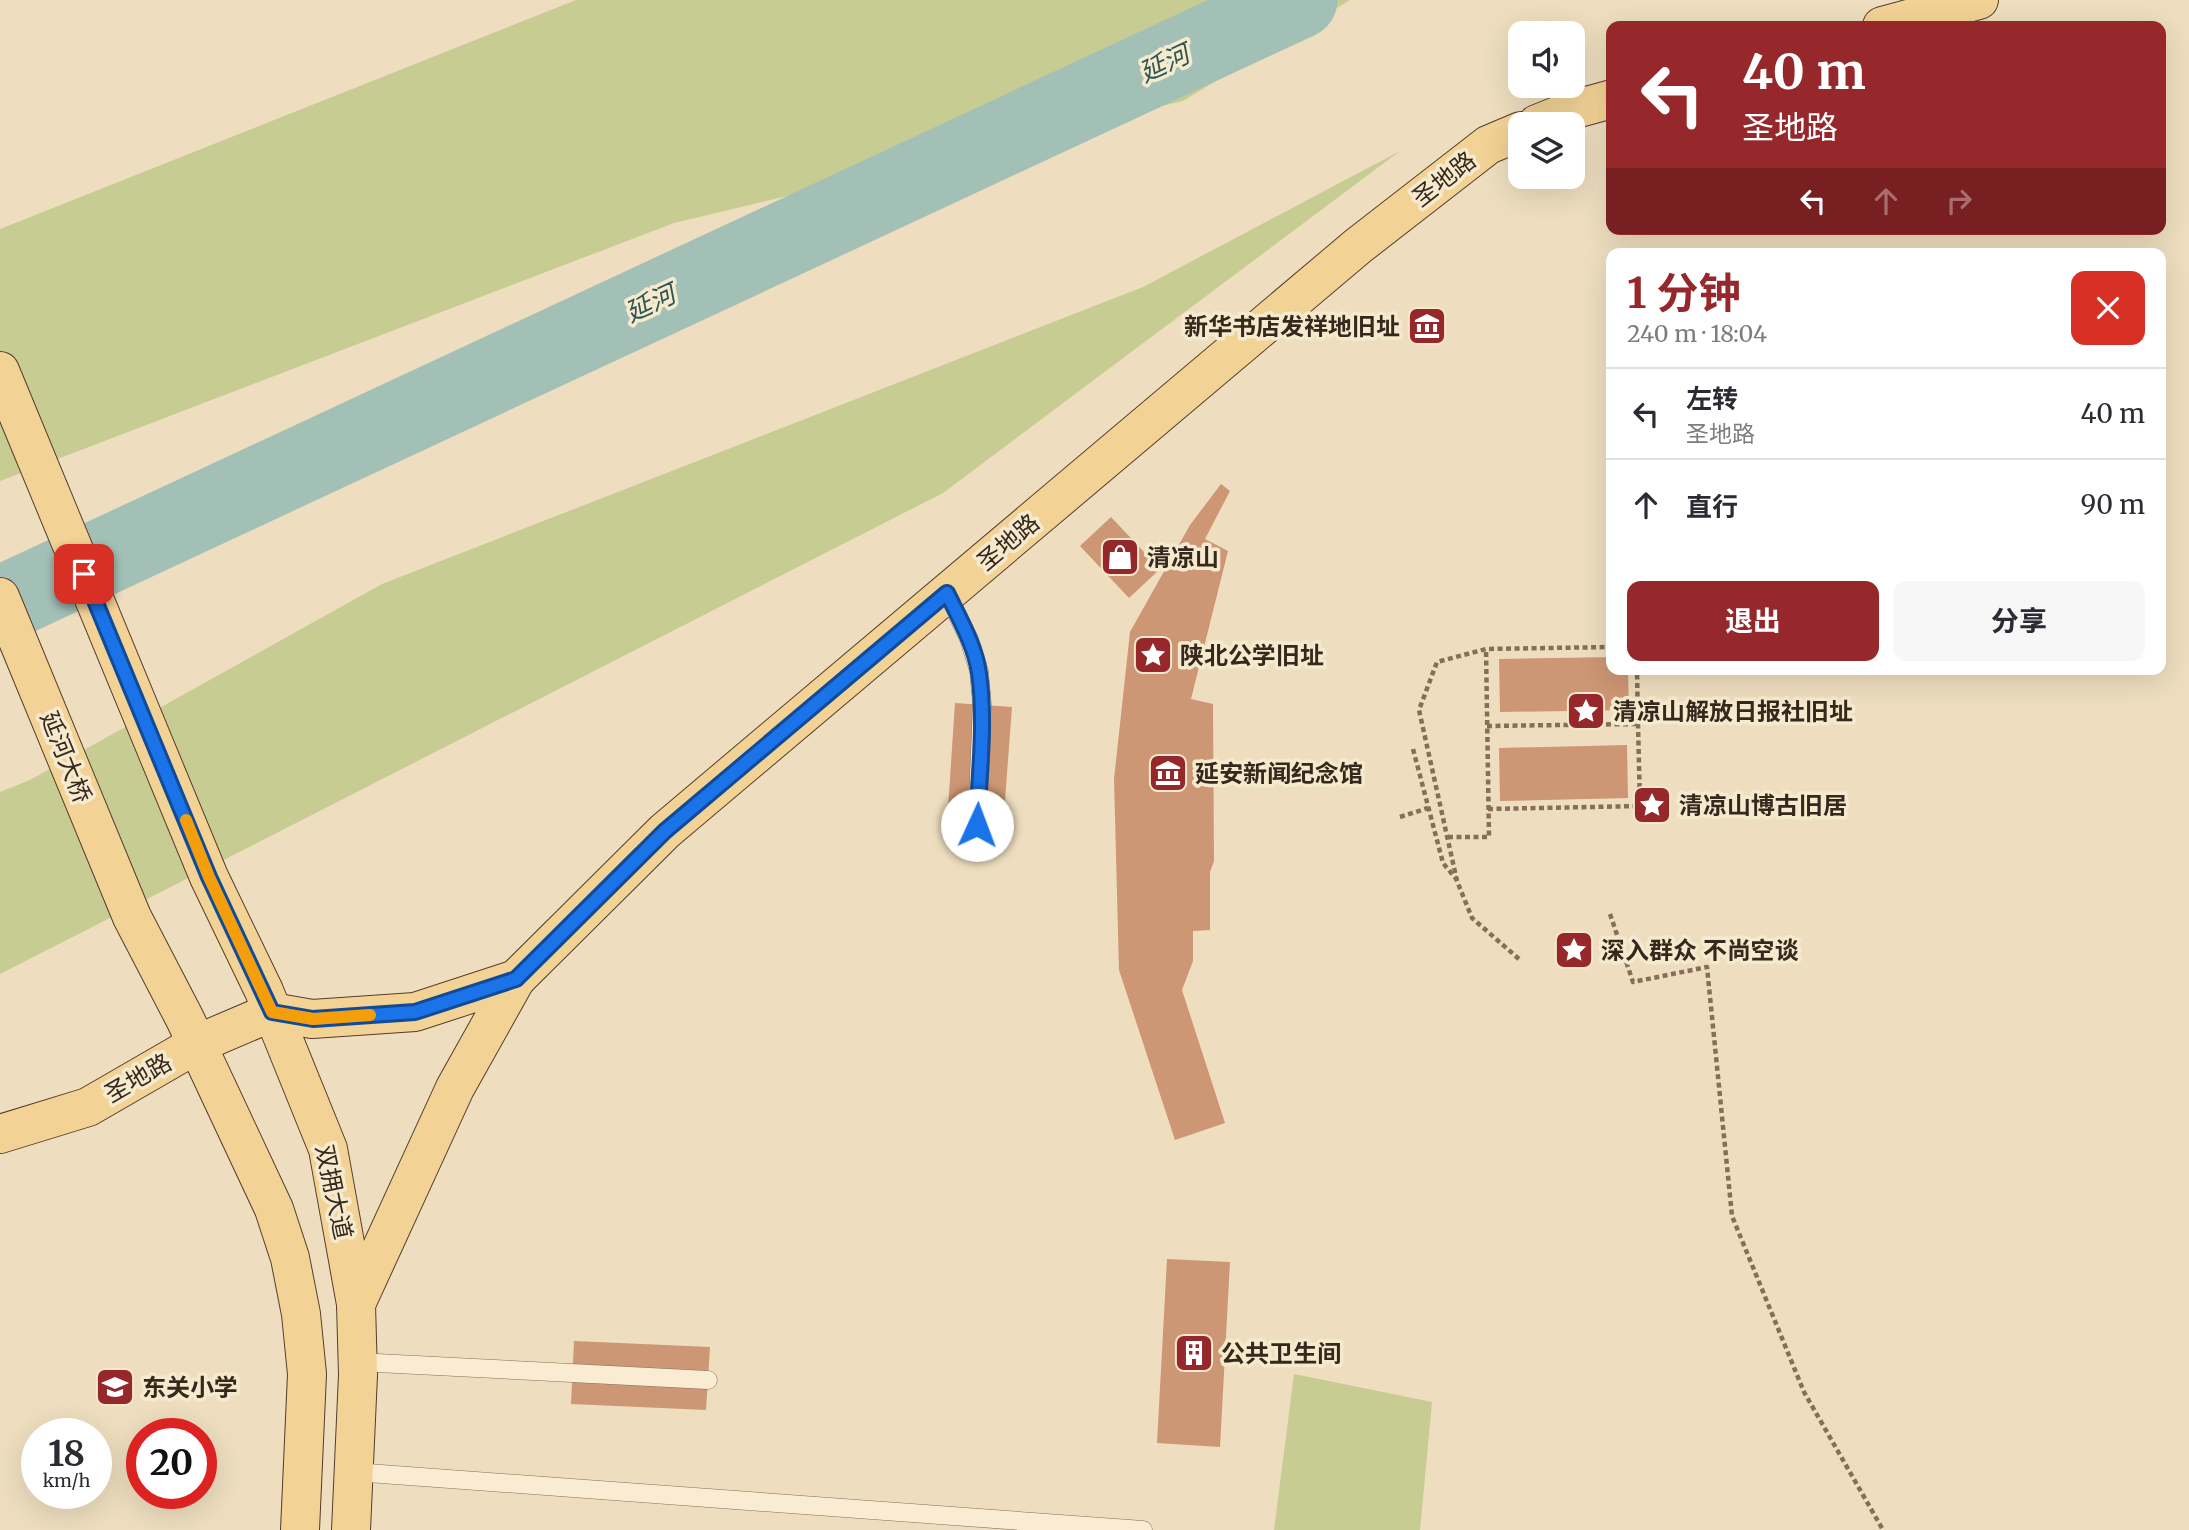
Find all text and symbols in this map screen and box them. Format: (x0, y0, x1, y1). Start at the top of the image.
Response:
map controls (1508, 21, 1585, 189)
button: sound (1508, 21, 1585, 98)
water label: 延河 (1133, 35, 1199, 89)
text: 40 m (1742, 41, 1866, 102)
icon: left (1627, 49, 1718, 140)
text: 圣地路 (1742, 108, 1838, 148)
button: layers (1508, 112, 1585, 189)
street label: 圣地路 (1406, 145, 1482, 213)
icon: left (1794, 182, 1832, 220)
icon: ahead (1867, 182, 1905, 220)
icon: right (1940, 182, 1978, 220)
text: 1 分钟 (1627, 267, 1740, 319)
button: close (2071, 271, 2145, 345)
water label: 延河 (619, 275, 685, 329)
museum icon: 新华书店发祥地旧址 (1406, 305, 1448, 347)
place label: 新华书店发祥地旧址 (1184, 311, 1400, 342)
text: 240 m · 18:04 (1627, 319, 1767, 348)
text: 左转 (1686, 382, 1738, 415)
icon: left (1627, 395, 1665, 433)
text: 40 m (2081, 397, 2145, 430)
text: 圣地路 (1686, 419, 1755, 448)
icon: ahead (1627, 486, 1665, 524)
text: 90 m (2081, 488, 2145, 521)
text: 直行 (1686, 490, 1738, 523)
street label: 圣地路 (970, 507, 1046, 577)
shop icon: 清凉山 (1099, 536, 1141, 578)
place label: 清凉山 (1147, 542, 1219, 573)
pin (54, 544, 114, 604)
icon: arrive (65, 555, 103, 593)
button: 退出 (1627, 581, 1879, 661)
button: 分享 (1893, 581, 2145, 661)
place icon: 陕北公学旧址 (1132, 634, 1174, 676)
place label: 陕北公学旧址 (1180, 640, 1324, 671)
place icon: 清凉山解放日报社旧址 (1565, 690, 1607, 732)
place label: 清凉山解放日报社旧址 (1613, 696, 1853, 727)
street label: 延河大桥 (34, 707, 98, 807)
museum icon: 延安新闻纪念馆 (1147, 752, 1189, 794)
place label: 延安新闻纪念馆 (1195, 758, 1363, 789)
place icon: 清凉山博古旧居 (1631, 784, 1673, 826)
position arrow (940, 788, 1014, 862)
place label: 清凉山博古旧居 (1679, 790, 1847, 821)
place icon: 深入群众 不尚空谈 (1553, 929, 1595, 971)
place label: 深入群众 不尚空谈 (1601, 935, 1799, 966)
street label: 圣地路 (99, 1047, 177, 1109)
street label: 双拥大道 (309, 1142, 359, 1242)
building icon: 公共卫生间 (1173, 1332, 1215, 1374)
place label: 公共卫生间 (1221, 1338, 1341, 1369)
school or university icon: 东关小学 (94, 1366, 136, 1408)
place label: 东关小学 (142, 1372, 238, 1403)
speed limit sign: 20 (126, 1418, 217, 1509)
text: 18 (48, 1432, 85, 1476)
text: km/h (43, 1469, 90, 1492)

